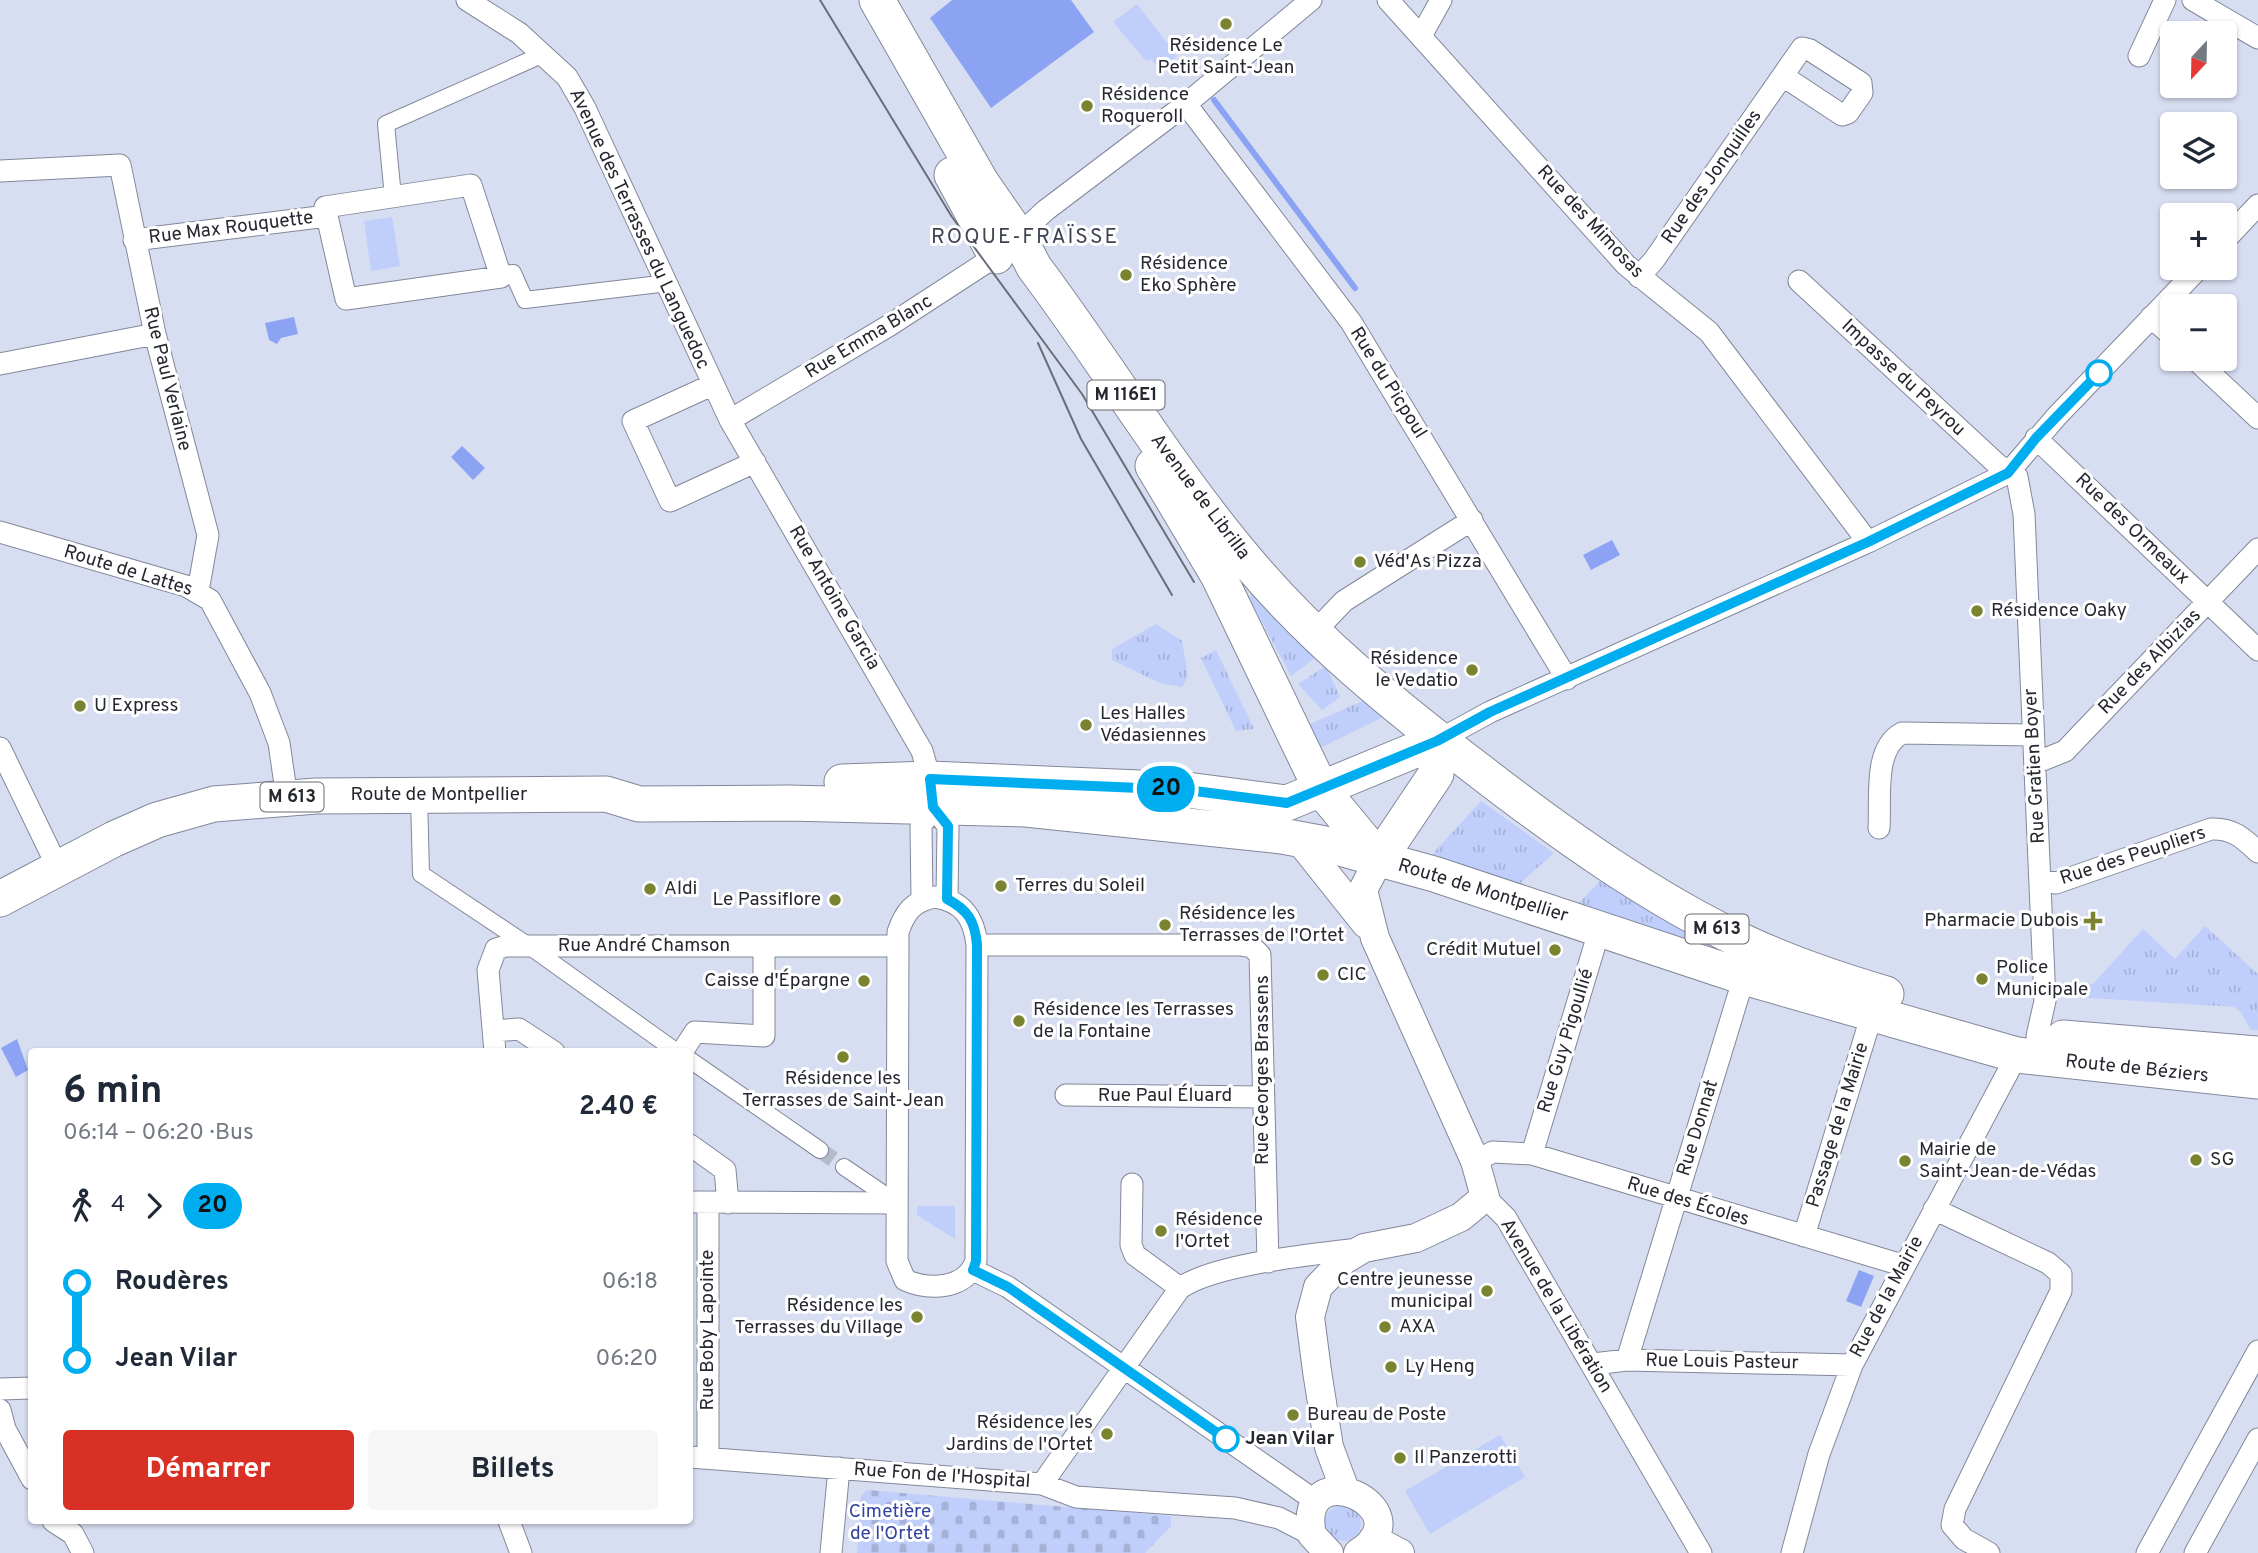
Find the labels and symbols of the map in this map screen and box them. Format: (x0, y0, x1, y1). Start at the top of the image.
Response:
marker: Résidence Le Petit Saint-Jean (1218, 16, 1234, 32)
north arrow (2160, 21, 2236, 98)
place label: Résidence Le Petit Saint-Jean (1157, 34, 1295, 80)
place label: Résidence Roqueroll (1101, 83, 1189, 129)
street label: Avenue des Terrasses du Languedoc (563, 85, 715, 373)
marker: Résidence Roqueroll (1079, 98, 1095, 114)
street label: Rue des Jonquilles (1657, 105, 1767, 249)
street label: Rue des Mimosas (1531, 160, 1649, 284)
street label: Rue Max Rouquette (147, 206, 315, 250)
district label: ROQUE-FRAÏSSE (931, 224, 1119, 251)
place label: Résidence Eko Sphère (1140, 252, 1237, 298)
marker: Résidence Eko Sphère (1118, 267, 1134, 283)
street label: Rue Emma Blanc (801, 290, 937, 384)
street label: Rue Paul Verlaine (137, 304, 197, 454)
street label: Impasse du Peyrou (1836, 314, 1970, 442)
street label: Rue du Picpoul (1344, 323, 1432, 443)
unlabelled marker (2086, 360, 2112, 386)
road number: M 116E1 (1088, 380, 1164, 410)
street label: Avenue de Librilla (1145, 429, 1255, 565)
street label: Rue des Ormeaux (2070, 468, 2194, 590)
street label: Rue Antoine Garcia (783, 521, 885, 675)
street label: Route de Lattes (61, 540, 195, 602)
place label: Véd'As Pizza (1374, 550, 1482, 574)
marker: Véd'As Pizza (1352, 554, 1368, 570)
place label: Résidence Oaky (1991, 599, 2127, 623)
marker: Résidence Oaky (1969, 603, 1985, 619)
street label: Rue des Albizias (2094, 604, 2206, 720)
place label: Résidence le Vedatio (1370, 647, 1458, 693)
marker: Résidence le Vedatio (1464, 662, 1480, 678)
street label: Rue Gratien Boyer (2019, 687, 2051, 844)
place label: U Express (94, 694, 178, 718)
marker: U Express (72, 698, 88, 714)
place label: Les Halles Védasiennes (1100, 702, 1207, 748)
marker: Les Halles Védasiennes (1078, 717, 1094, 733)
line badge: 20 (1134, 766, 1198, 812)
road number: M 613 (260, 782, 324, 812)
street label: Route de Montpellier (350, 783, 528, 807)
street label: Rue des Peupliers (2057, 821, 2209, 891)
street label: Route de Montpellier (1395, 854, 1572, 929)
place label: Terres du Soleil (1015, 874, 1145, 898)
place label: Aldi (664, 877, 697, 901)
marker: Terres du Soleil (993, 878, 1009, 894)
marker: Aldi (642, 881, 658, 897)
place label: Le Passiflore (713, 888, 821, 912)
marker: Le Passiflore (827, 892, 843, 908)
place label: Résidence les Terrasses de l'Ortet (1179, 902, 1344, 948)
place label: Pharmacie Dubois (1924, 909, 2079, 933)
marker: Pharmacie Dubois (2085, 913, 2101, 929)
road number: M 613 (1686, 914, 1748, 944)
marker: Résidence les Terrasses de l'Ortet (1157, 917, 1173, 933)
street label: Rue André Chamson (558, 934, 730, 958)
place label: Crédit Mutuel (1426, 938, 1541, 962)
marker: Crédit Mutuel (1547, 942, 1563, 958)
place label: Police Municipale (1996, 956, 2088, 1002)
place label: CIC (1337, 963, 1367, 987)
street label: Rue Guy Pigoullié (1533, 966, 1599, 1116)
marker: CIC (1315, 967, 1331, 983)
place label: Caisse d'Épargne (704, 968, 850, 993)
marker: Police Municipale (1974, 971, 1990, 987)
marker: Caisse d'Épargne (856, 973, 872, 989)
street label: Rue Georges Brassens (1251, 975, 1275, 1165)
place label: Résidence les Terrasses de la Fontaine (1033, 998, 1234, 1044)
marker: Résidence les Terrasses de la Fontaine (1011, 1013, 1027, 1029)
street label: Passage de la Mairie (1801, 1040, 1875, 1210)
marker: Résidence les Terrasses de Saint-Jean (835, 1049, 851, 1065)
street label: Route de Béziers (2064, 1050, 2210, 1088)
place label: Résidence les Terrasses de Saint-Jean (742, 1067, 944, 1113)
street label: Rue Donnat (1672, 1077, 1724, 1179)
street label: Rue Paul Éluard (1098, 1083, 1232, 1108)
place label: Mairie de Saint-Jean-de-Védas (1919, 1138, 2096, 1184)
place label: SG (2210, 1148, 2234, 1172)
marker: SG (2188, 1152, 2204, 1168)
marker: Mairie de Saint-Jean-de-Védas (1897, 1153, 1913, 1169)
street label: Rue des Écoles (1624, 1171, 1752, 1232)
place label: Résidence l'Ortet (1175, 1208, 1263, 1254)
street label: Avenue de la Libération (1494, 1215, 1618, 1397)
marker: Résidence l'Ortet (1153, 1223, 1169, 1239)
street label: Rue de la Mairie (1845, 1232, 1929, 1362)
street label: Rue Boby Lapointe (696, 1250, 720, 1410)
place label: Centre jeunesse municipal (1337, 1268, 1473, 1314)
marker: Centre jeunesse municipal (1479, 1283, 1495, 1299)
place label: Résidence les Terrasses du Village (735, 1294, 903, 1340)
marker: Résidence les Terrasses du Village (909, 1309, 925, 1325)
place label: AXA (1399, 1315, 1436, 1339)
marker: AXA (1377, 1319, 1393, 1335)
street label: Rue Louis Pasteur (1645, 1349, 1800, 1375)
place label: Ly Heng (1405, 1355, 1475, 1379)
marker: Ly Heng (1383, 1359, 1399, 1375)
place label: Bureau de Poste (1307, 1403, 1446, 1427)
marker: Bureau de Poste (1285, 1407, 1301, 1423)
place label: Résidence les Jardins de l'Ortet (946, 1411, 1093, 1457)
marker: Résidence les Jardins de l'Ortet (1099, 1426, 1115, 1442)
marker: Jean Vilar (1213, 1426, 1239, 1452)
place label: Jean Vilar (1245, 1427, 1335, 1451)
place label: Il Panzerotti (1414, 1446, 1517, 1470)
marker: Il Panzerotti (1392, 1450, 1408, 1466)
street label: Rue Fon de l'Hospital (853, 1458, 1031, 1494)
park label: Cimetière de l'Ortet (849, 1500, 931, 1546)

